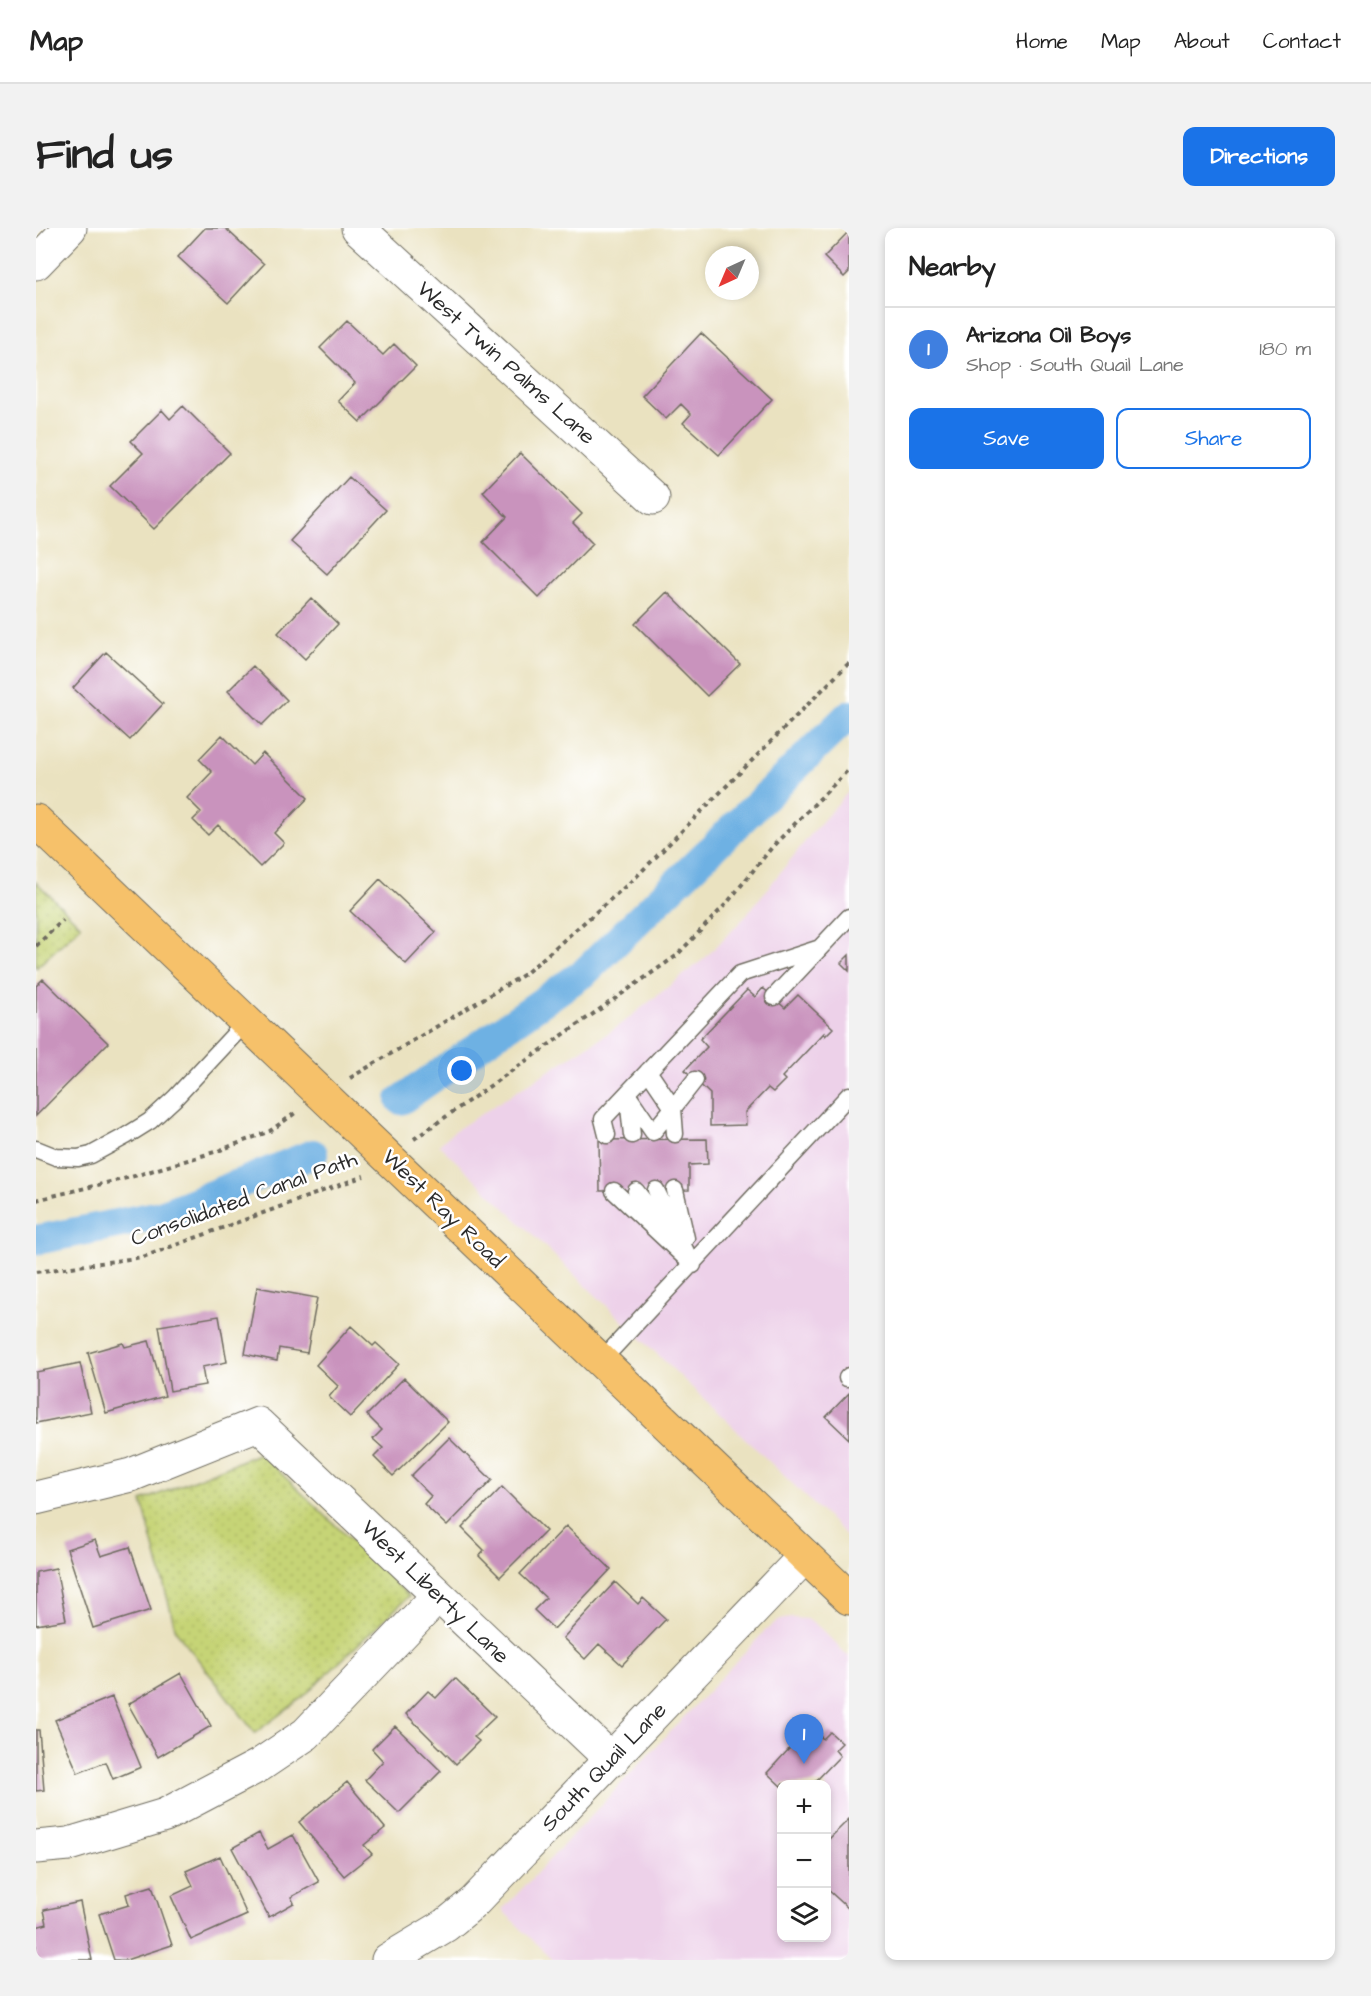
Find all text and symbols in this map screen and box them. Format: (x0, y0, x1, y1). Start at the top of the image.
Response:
text: Map (30, 22, 83, 61)
text: Home (1016, 27, 1068, 56)
text: Map (1101, 27, 1141, 56)
text: About (1174, 27, 1230, 56)
text: Contact (1263, 27, 1341, 56)
text: Find us (36, 127, 173, 185)
button: Directions (1183, 127, 1335, 186)
north arrow (705, 246, 759, 300)
text: Nearby (909, 249, 996, 285)
street label: West Twin Palms Lane (410, 274, 602, 452)
text: Arizona Oil Boys (966, 320, 1131, 351)
text: 1 (927, 335, 930, 363)
text: 180 m (1259, 335, 1311, 363)
text: Shop · South Quail Lane (966, 351, 1184, 379)
button: Save (909, 408, 1104, 469)
button: Share (1116, 408, 1311, 469)
your location (447, 1056, 476, 1085)
street label: West Ray Road (374, 1142, 511, 1276)
street label: Consolidated Canal Path (127, 1144, 362, 1254)
street label: West Liberty Lane (353, 1513, 516, 1672)
street label: South Quail Lane (534, 1695, 674, 1839)
pin: 1 (784, 1714, 824, 1764)
map controls (777, 1780, 831, 1942)
button: + (777, 1780, 831, 1834)
button: − (777, 1834, 831, 1888)
button: layers (777, 1888, 831, 1942)

